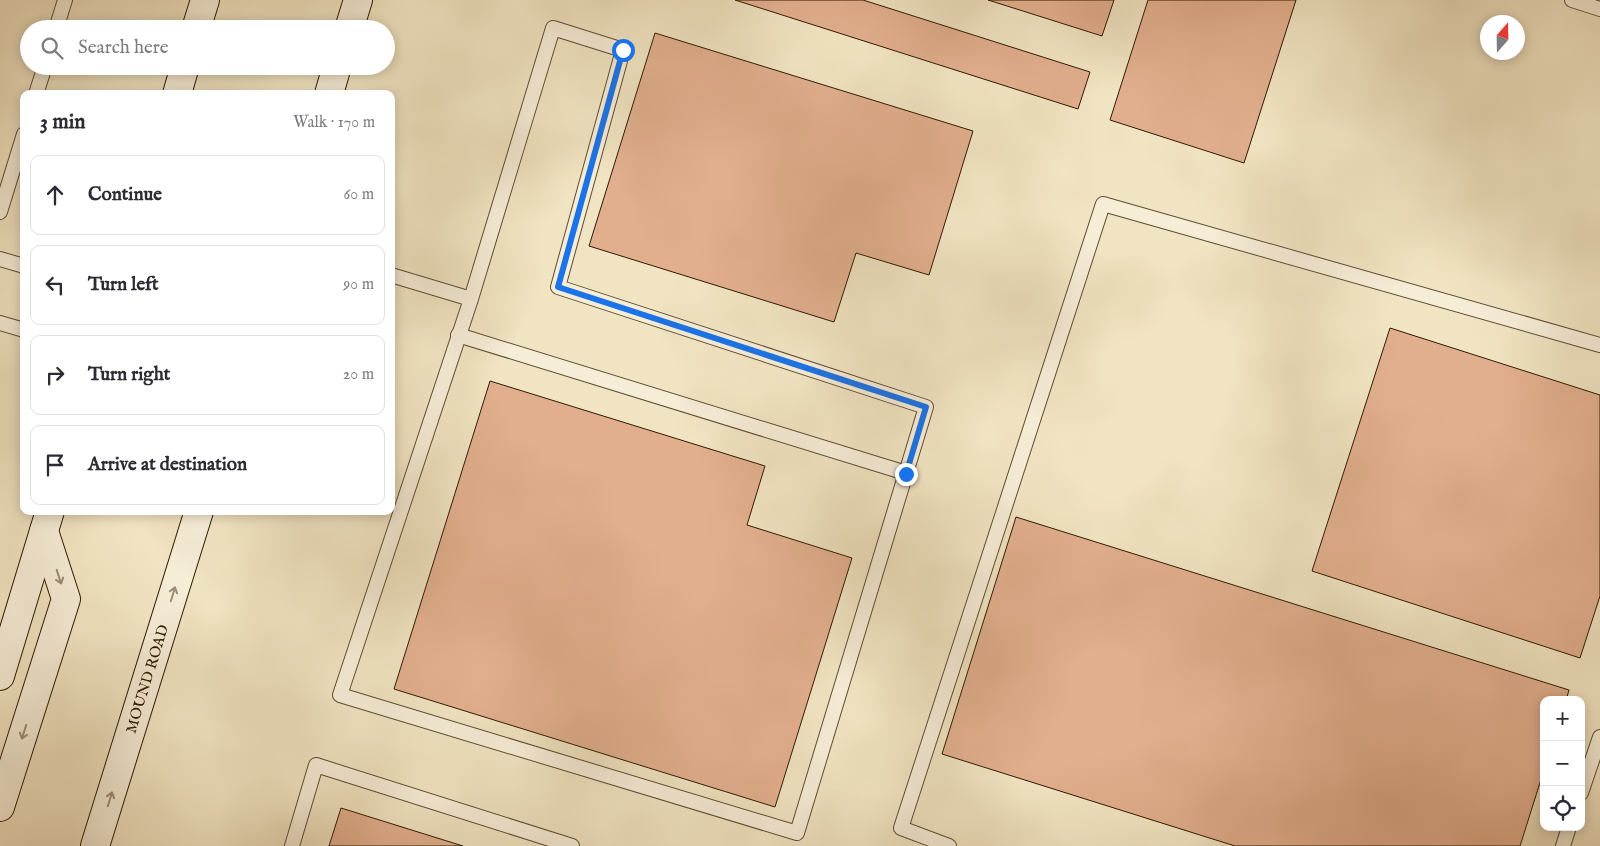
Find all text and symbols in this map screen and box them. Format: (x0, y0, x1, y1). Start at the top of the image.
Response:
north arrow (1480, 15, 1525, 60)
search box (20, 20, 395, 75)
icon: search (38, 34, 66, 62)
text: Search here (78, 36, 169, 60)
route start (612, 39, 635, 62)
text: 3 min (40, 109, 85, 136)
text: Walk · 170 m (293, 113, 375, 133)
icon: ahead (41, 181, 69, 209)
text: Continue (88, 183, 162, 207)
text: 60 m (344, 185, 374, 205)
icon: left (41, 271, 69, 299)
text: Turn left (88, 273, 159, 297)
text: 90 m (343, 275, 374, 295)
icon: right (41, 361, 69, 389)
text: Turn right (88, 363, 170, 387)
text: 20 m (343, 365, 374, 385)
icon: arrive (41, 451, 69, 479)
text: Arrive at destination (88, 453, 247, 477)
route end (895, 463, 918, 486)
one-way arrow (55, 569, 64, 584)
one-way arrow (169, 586, 179, 602)
street label: MOUND ROAD (122, 622, 173, 736)
map controls (1540, 696, 1585, 831)
button: + (1540, 696, 1585, 741)
one-way arrow (18, 724, 28, 740)
button: − (1540, 741, 1585, 786)
button: locate (1540, 786, 1585, 831)
one-way arrow (105, 792, 115, 808)

